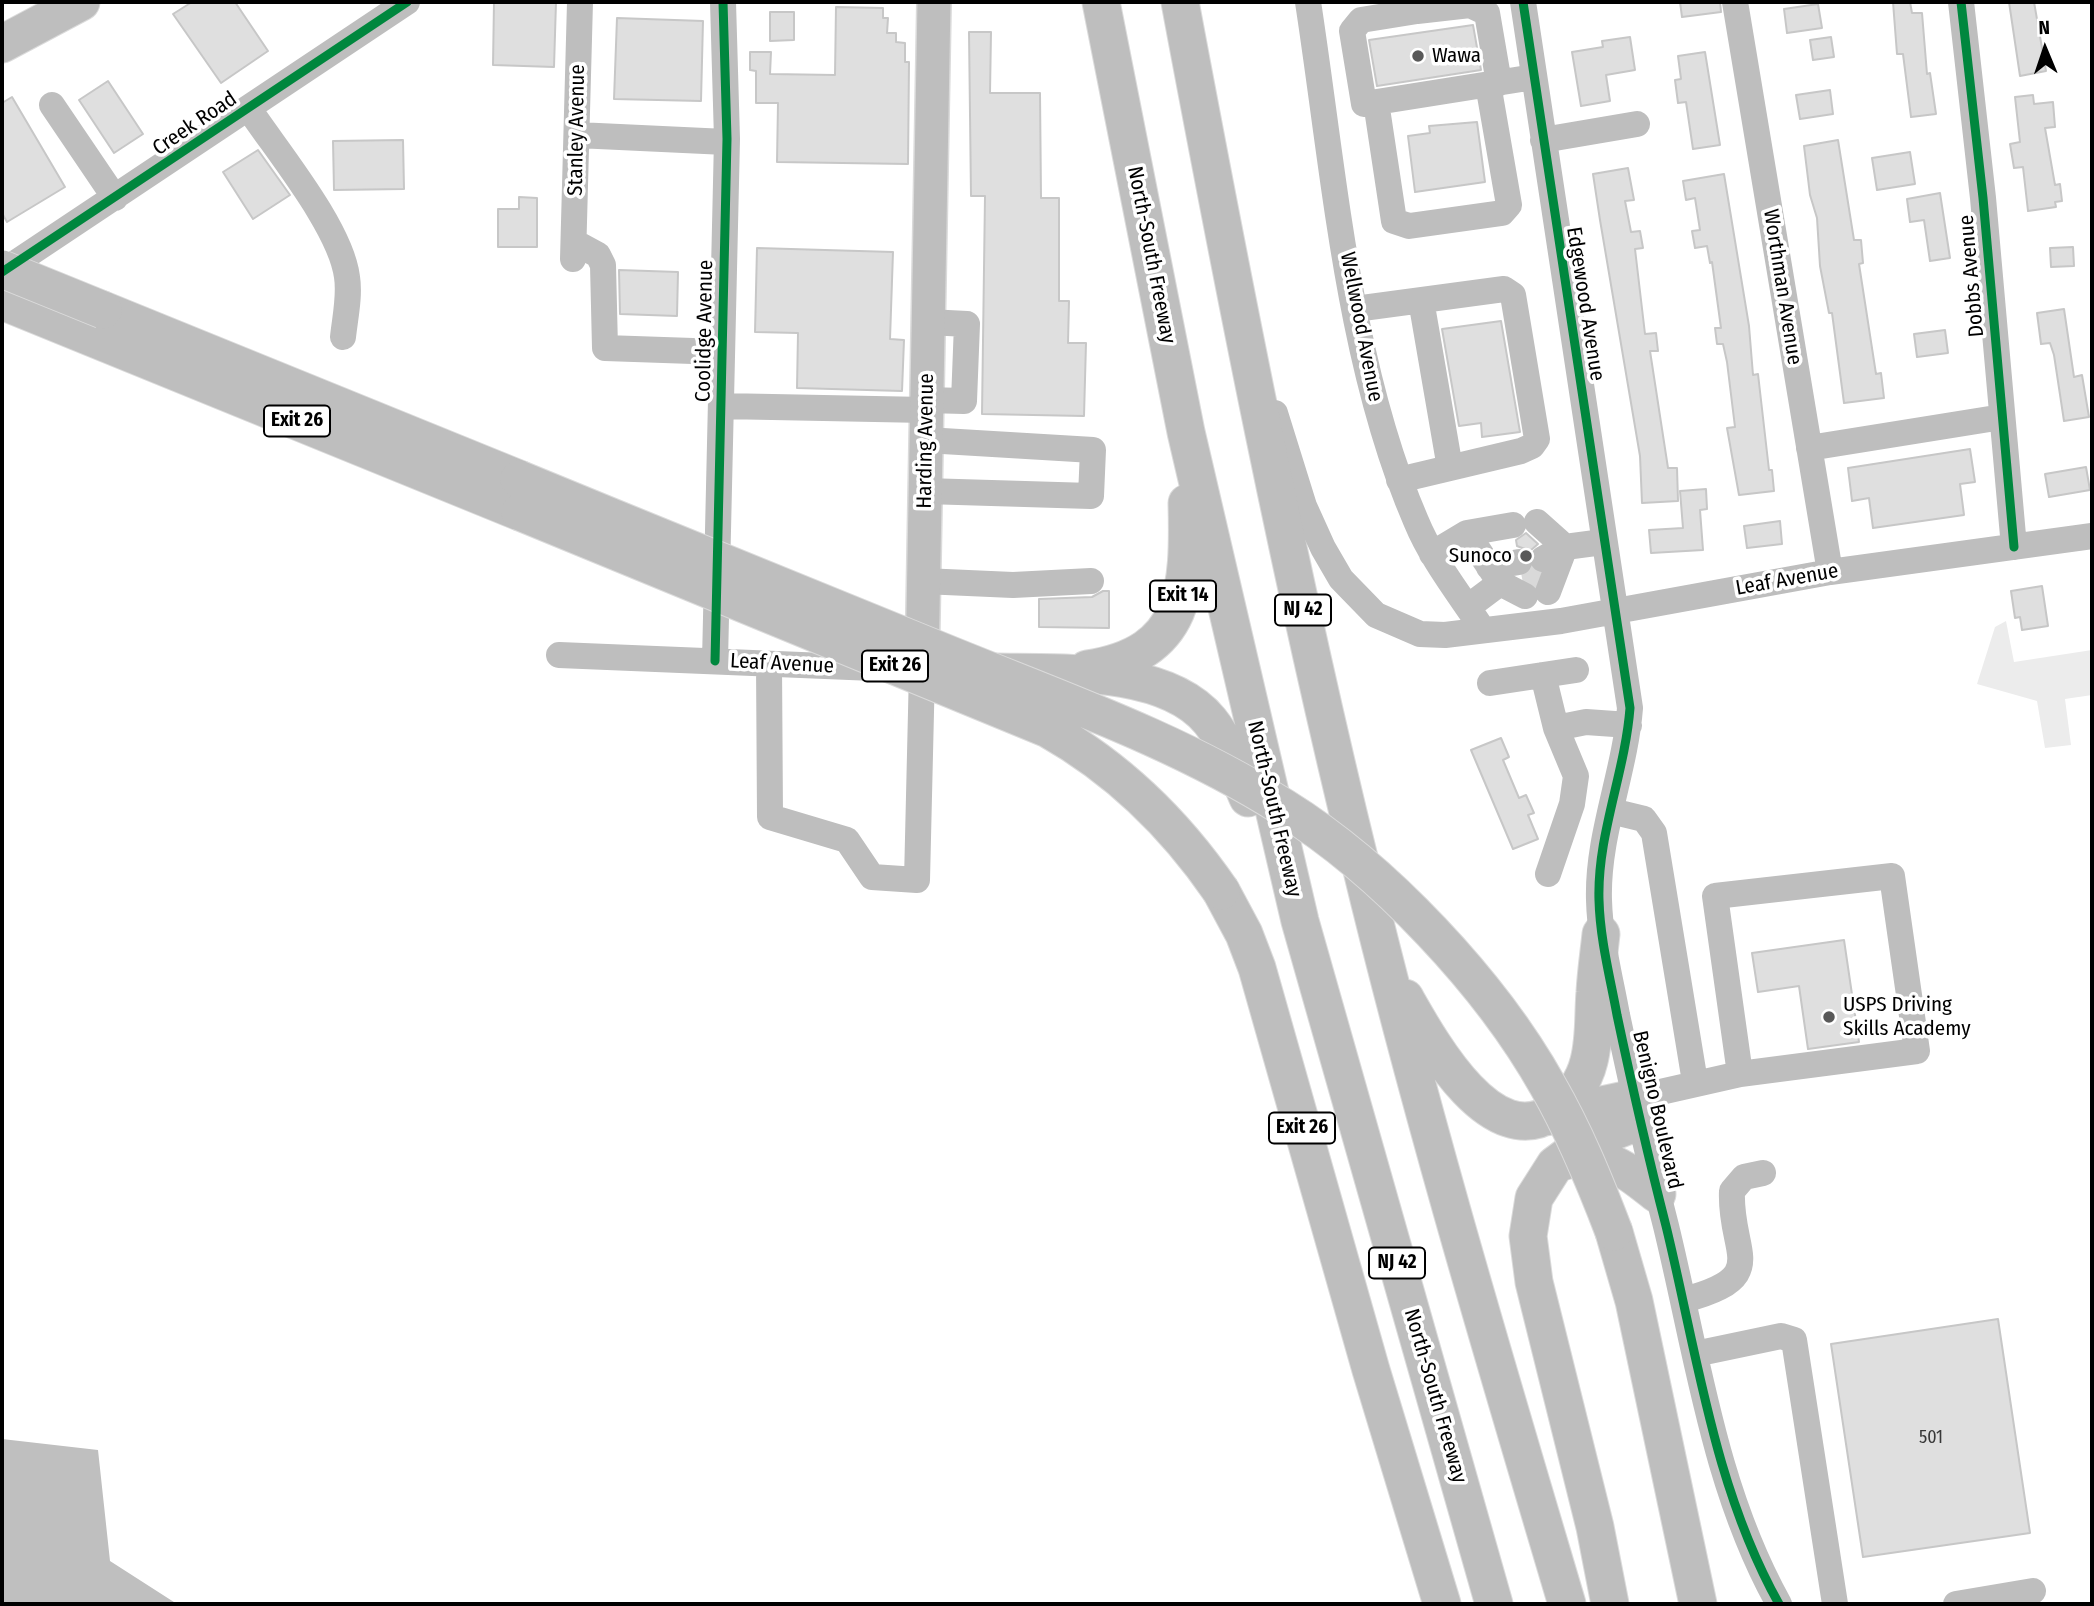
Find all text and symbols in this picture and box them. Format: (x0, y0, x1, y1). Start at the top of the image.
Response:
north arrow (2010, 14, 2080, 84)
text: N (2038, 16, 2050, 39)
place label: Wawa (1432, 43, 1481, 69)
marker: Wawa (1410, 48, 1426, 64)
street label: Stanley Avenue (563, 64, 591, 196)
street label: Creek Road (148, 87, 242, 161)
street label: North-South Freeway (1121, 164, 1181, 346)
street label: Worthman Avenue (1757, 207, 1807, 367)
street label: Dobbs Avenue (1954, 214, 1990, 338)
street label: Edgewood Avenue (1560, 225, 1610, 383)
street label: Wellwood Avenue (1334, 250, 1388, 404)
street label: Coolidge Avenue (691, 260, 719, 402)
street label: Harding Avenue (912, 373, 940, 509)
road number: Exit 26 (264, 406, 330, 436)
place label: Sunoco (1449, 543, 1512, 569)
marker: Sunoco (1518, 548, 1534, 564)
street label: Leaf Avenue (1734, 559, 1840, 601)
road number: Exit 14 (1150, 580, 1216, 611)
road number: NJ 42 (1275, 594, 1331, 625)
street label: Leaf Avenue (730, 649, 834, 679)
road number: Exit 26 (862, 650, 928, 681)
street label: North-South Freeway (1241, 718, 1307, 900)
place label: USPS Driving Skills Academy (1843, 992, 1971, 1042)
marker: USPS Driving Skills Academy (1821, 1009, 1837, 1025)
street label: Benigno Boulevard (1627, 1028, 1687, 1192)
road number: Exit 26 (1269, 1112, 1335, 1144)
road number: NJ 42 (1369, 1247, 1425, 1278)
street label: North-South Freeway (1398, 1306, 1472, 1486)
house number: 501 (1919, 1427, 1943, 1449)

